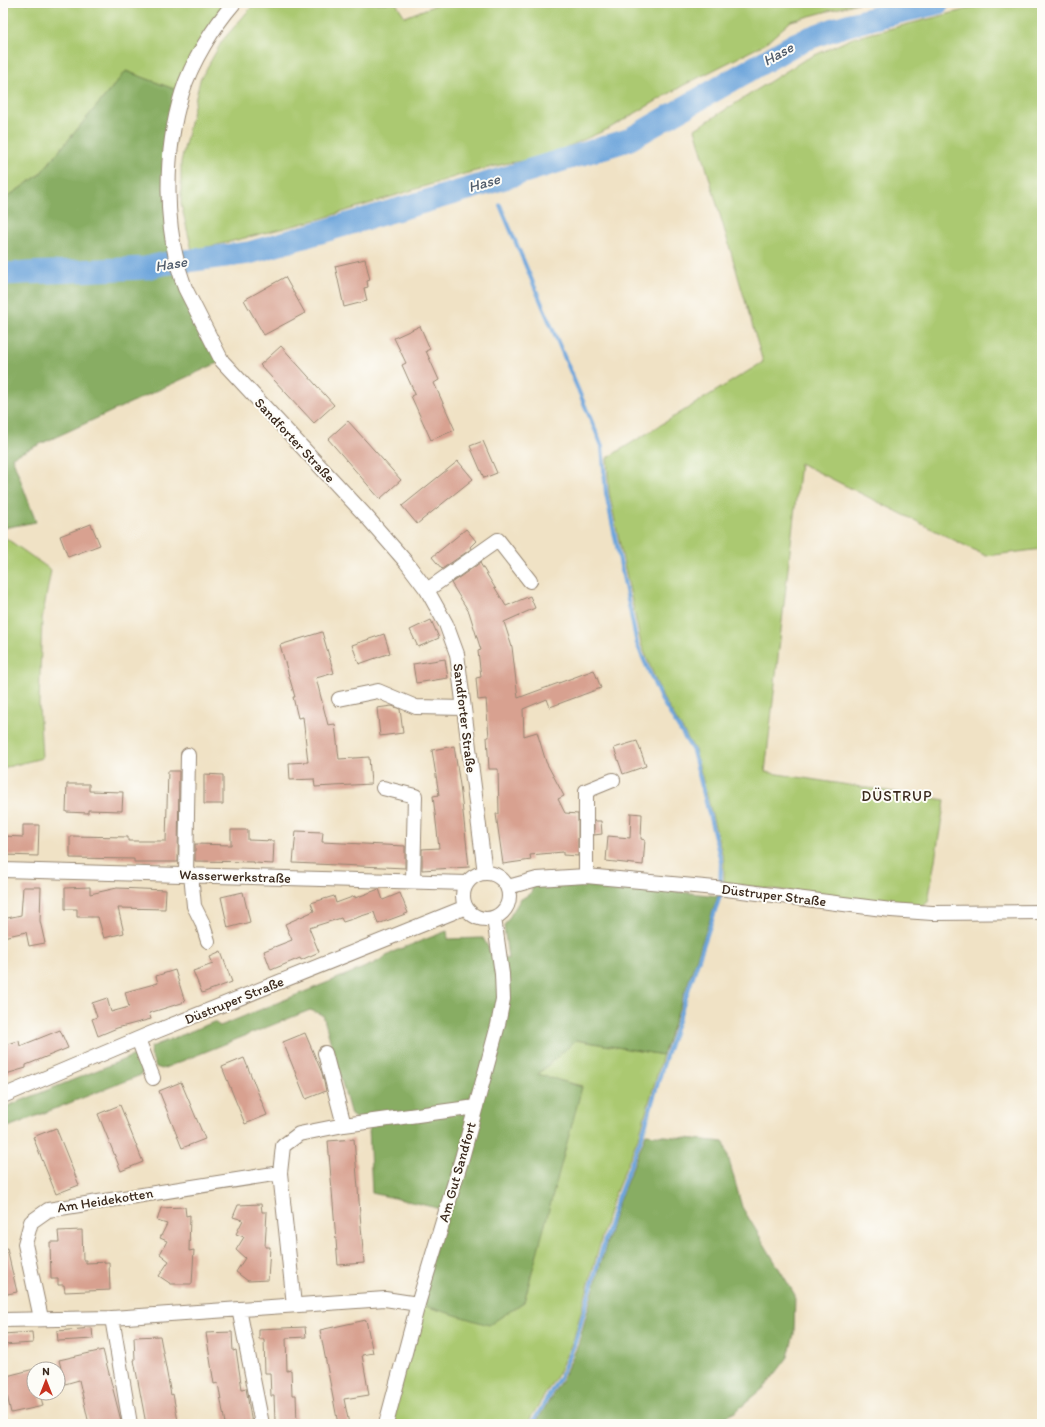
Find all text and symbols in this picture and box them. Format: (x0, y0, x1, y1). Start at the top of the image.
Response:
water label: Hase (760, 38, 797, 70)
water label: Hase (466, 170, 503, 196)
water label: Hase (154, 252, 189, 275)
street label: Sandforter Straße (251, 394, 339, 487)
street label: Sandforter Straße (449, 662, 480, 774)
district label: DÜSTRUP (861, 787, 933, 805)
street label: Wasserwerkstraße (179, 866, 291, 887)
street label: Düstruper Straße (721, 881, 828, 910)
street label: Düstruper Straße (182, 973, 287, 1028)
street label: Am Gut Sandfort (435, 1120, 480, 1224)
street label: Am Heidekotten (56, 1184, 154, 1216)
north arrow (26, 1361, 66, 1401)
text: N (42, 1365, 50, 1378)

